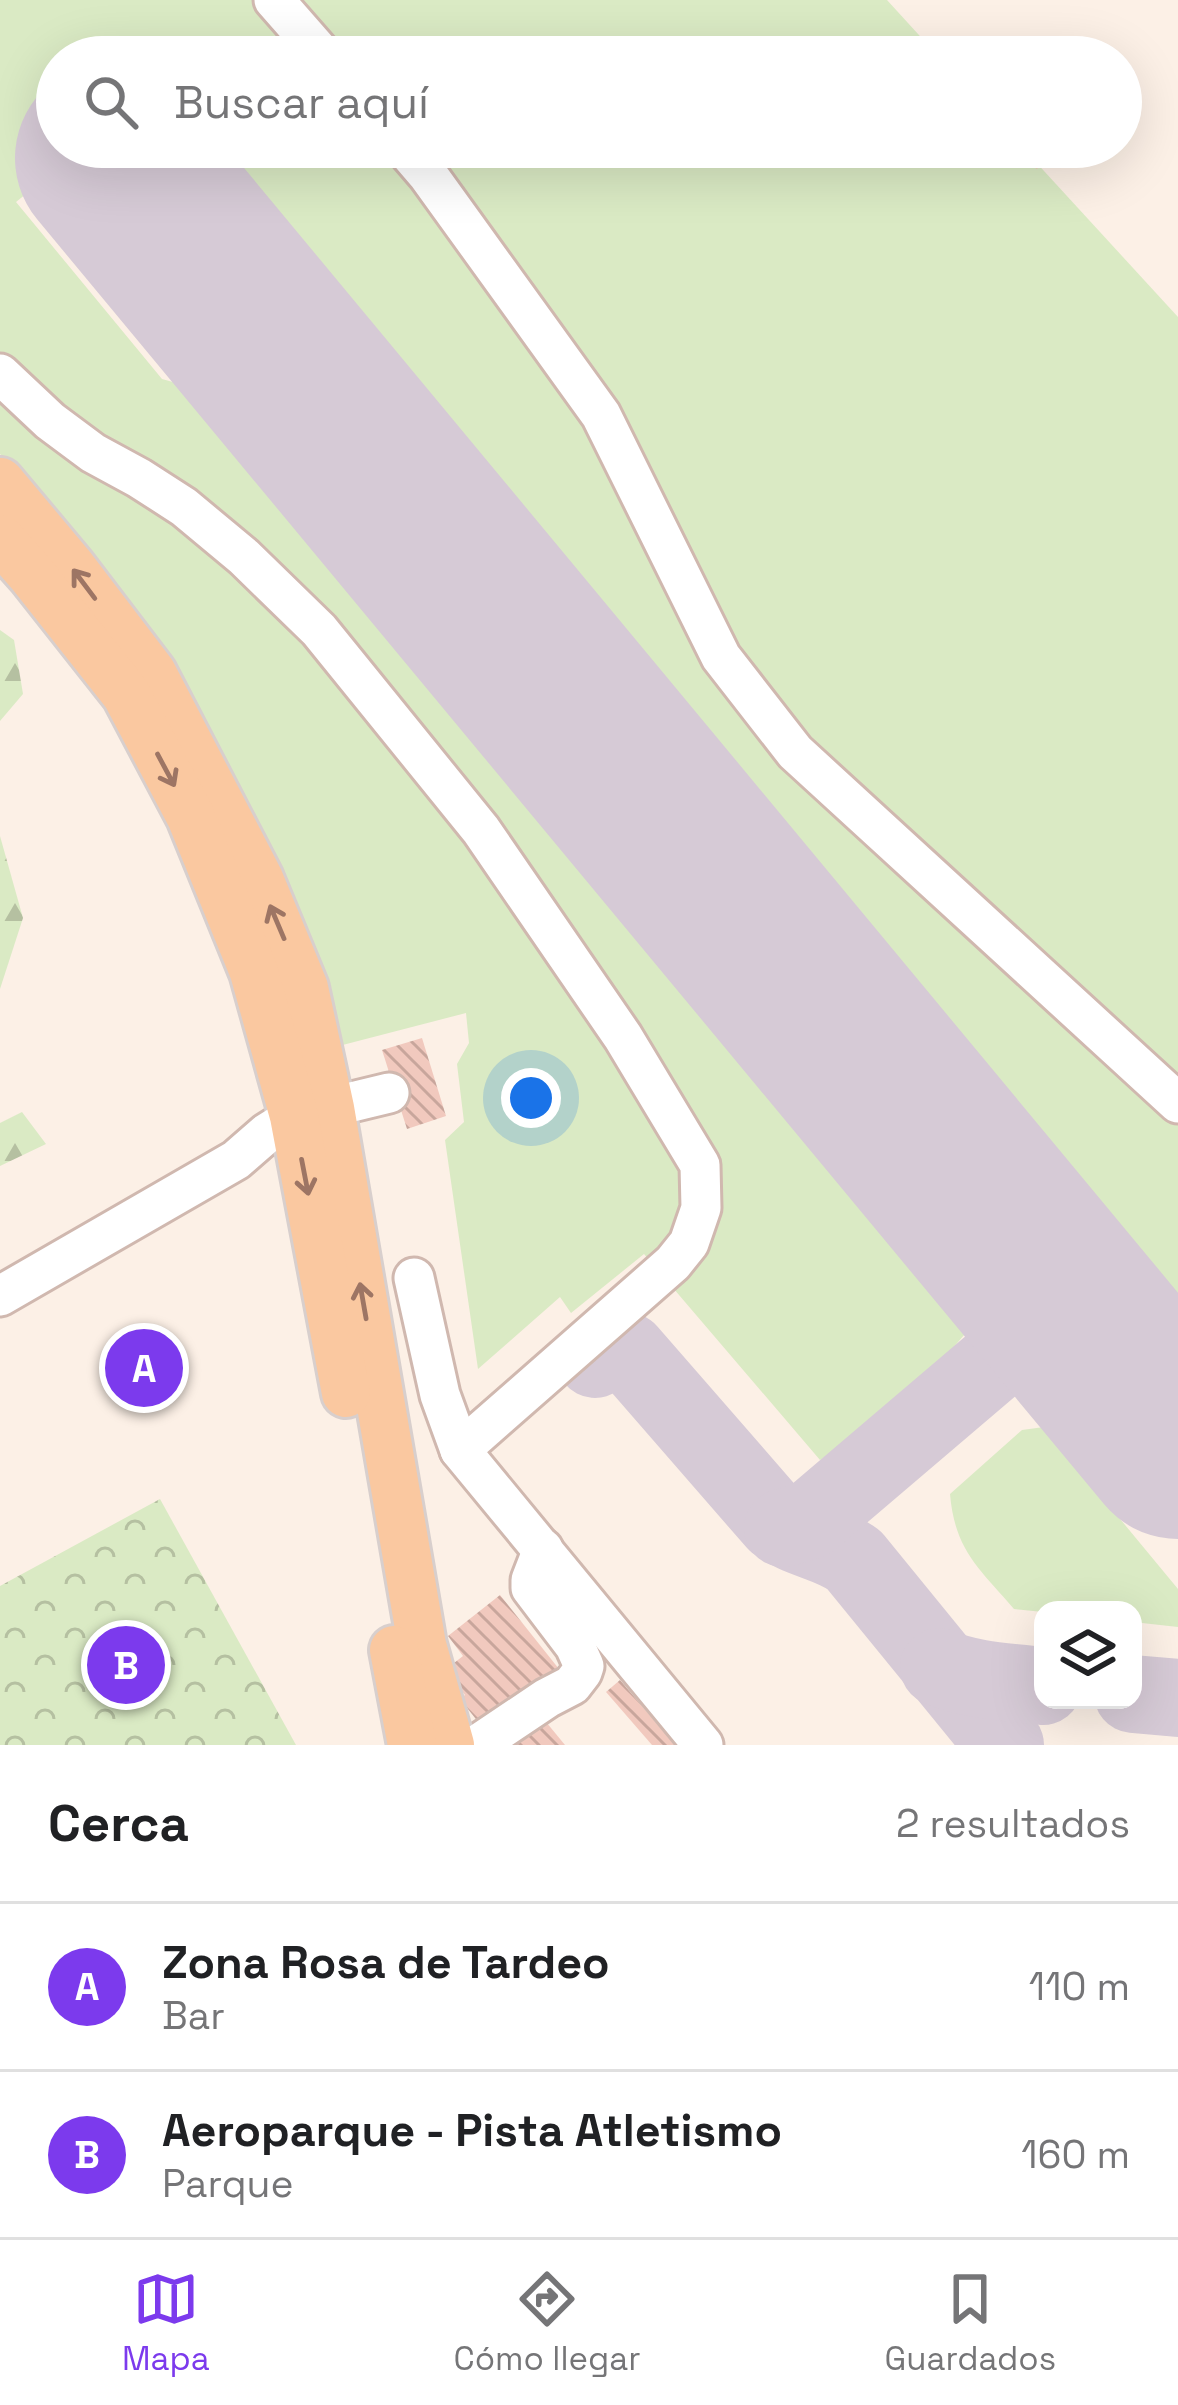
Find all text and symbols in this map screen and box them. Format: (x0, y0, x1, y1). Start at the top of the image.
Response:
search box (36, 36, 1142, 168)
icon: search (78, 69, 144, 135)
text: Buscar aquí (174, 74, 429, 131)
one-way arrow (72, 569, 98, 601)
one-way arrow (155, 751, 178, 786)
one-way arrow (265, 904, 286, 941)
your location (501, 1068, 561, 1128)
one-way arrow (295, 1156, 317, 1195)
one-way arrow (351, 1282, 374, 1321)
pin: A (105, 1323, 183, 1413)
map controls (1034, 1601, 1142, 1709)
button: layers (1034, 1601, 1142, 1709)
pin: B (87, 1620, 165, 1710)
text: Cerca (48, 1791, 189, 1856)
text: 2 resultados (896, 1799, 1130, 1848)
text: Zona Rosa de Tardeo (162, 1934, 610, 1991)
text: A (75, 1962, 99, 2011)
text: 110 m (1029, 1962, 1130, 2011)
text: Bar (162, 1991, 225, 2040)
text: Aeroparque - Pista Atletismo (162, 2102, 782, 2159)
text: B (74, 2130, 100, 2179)
text: 160 m (1021, 2130, 1130, 2179)
text: Parque (162, 2159, 294, 2208)
tab: Mapa (122, 2266, 210, 2380)
tab: Cómo llegar (453, 2266, 641, 2380)
tab: Guardados (884, 2266, 1056, 2380)

